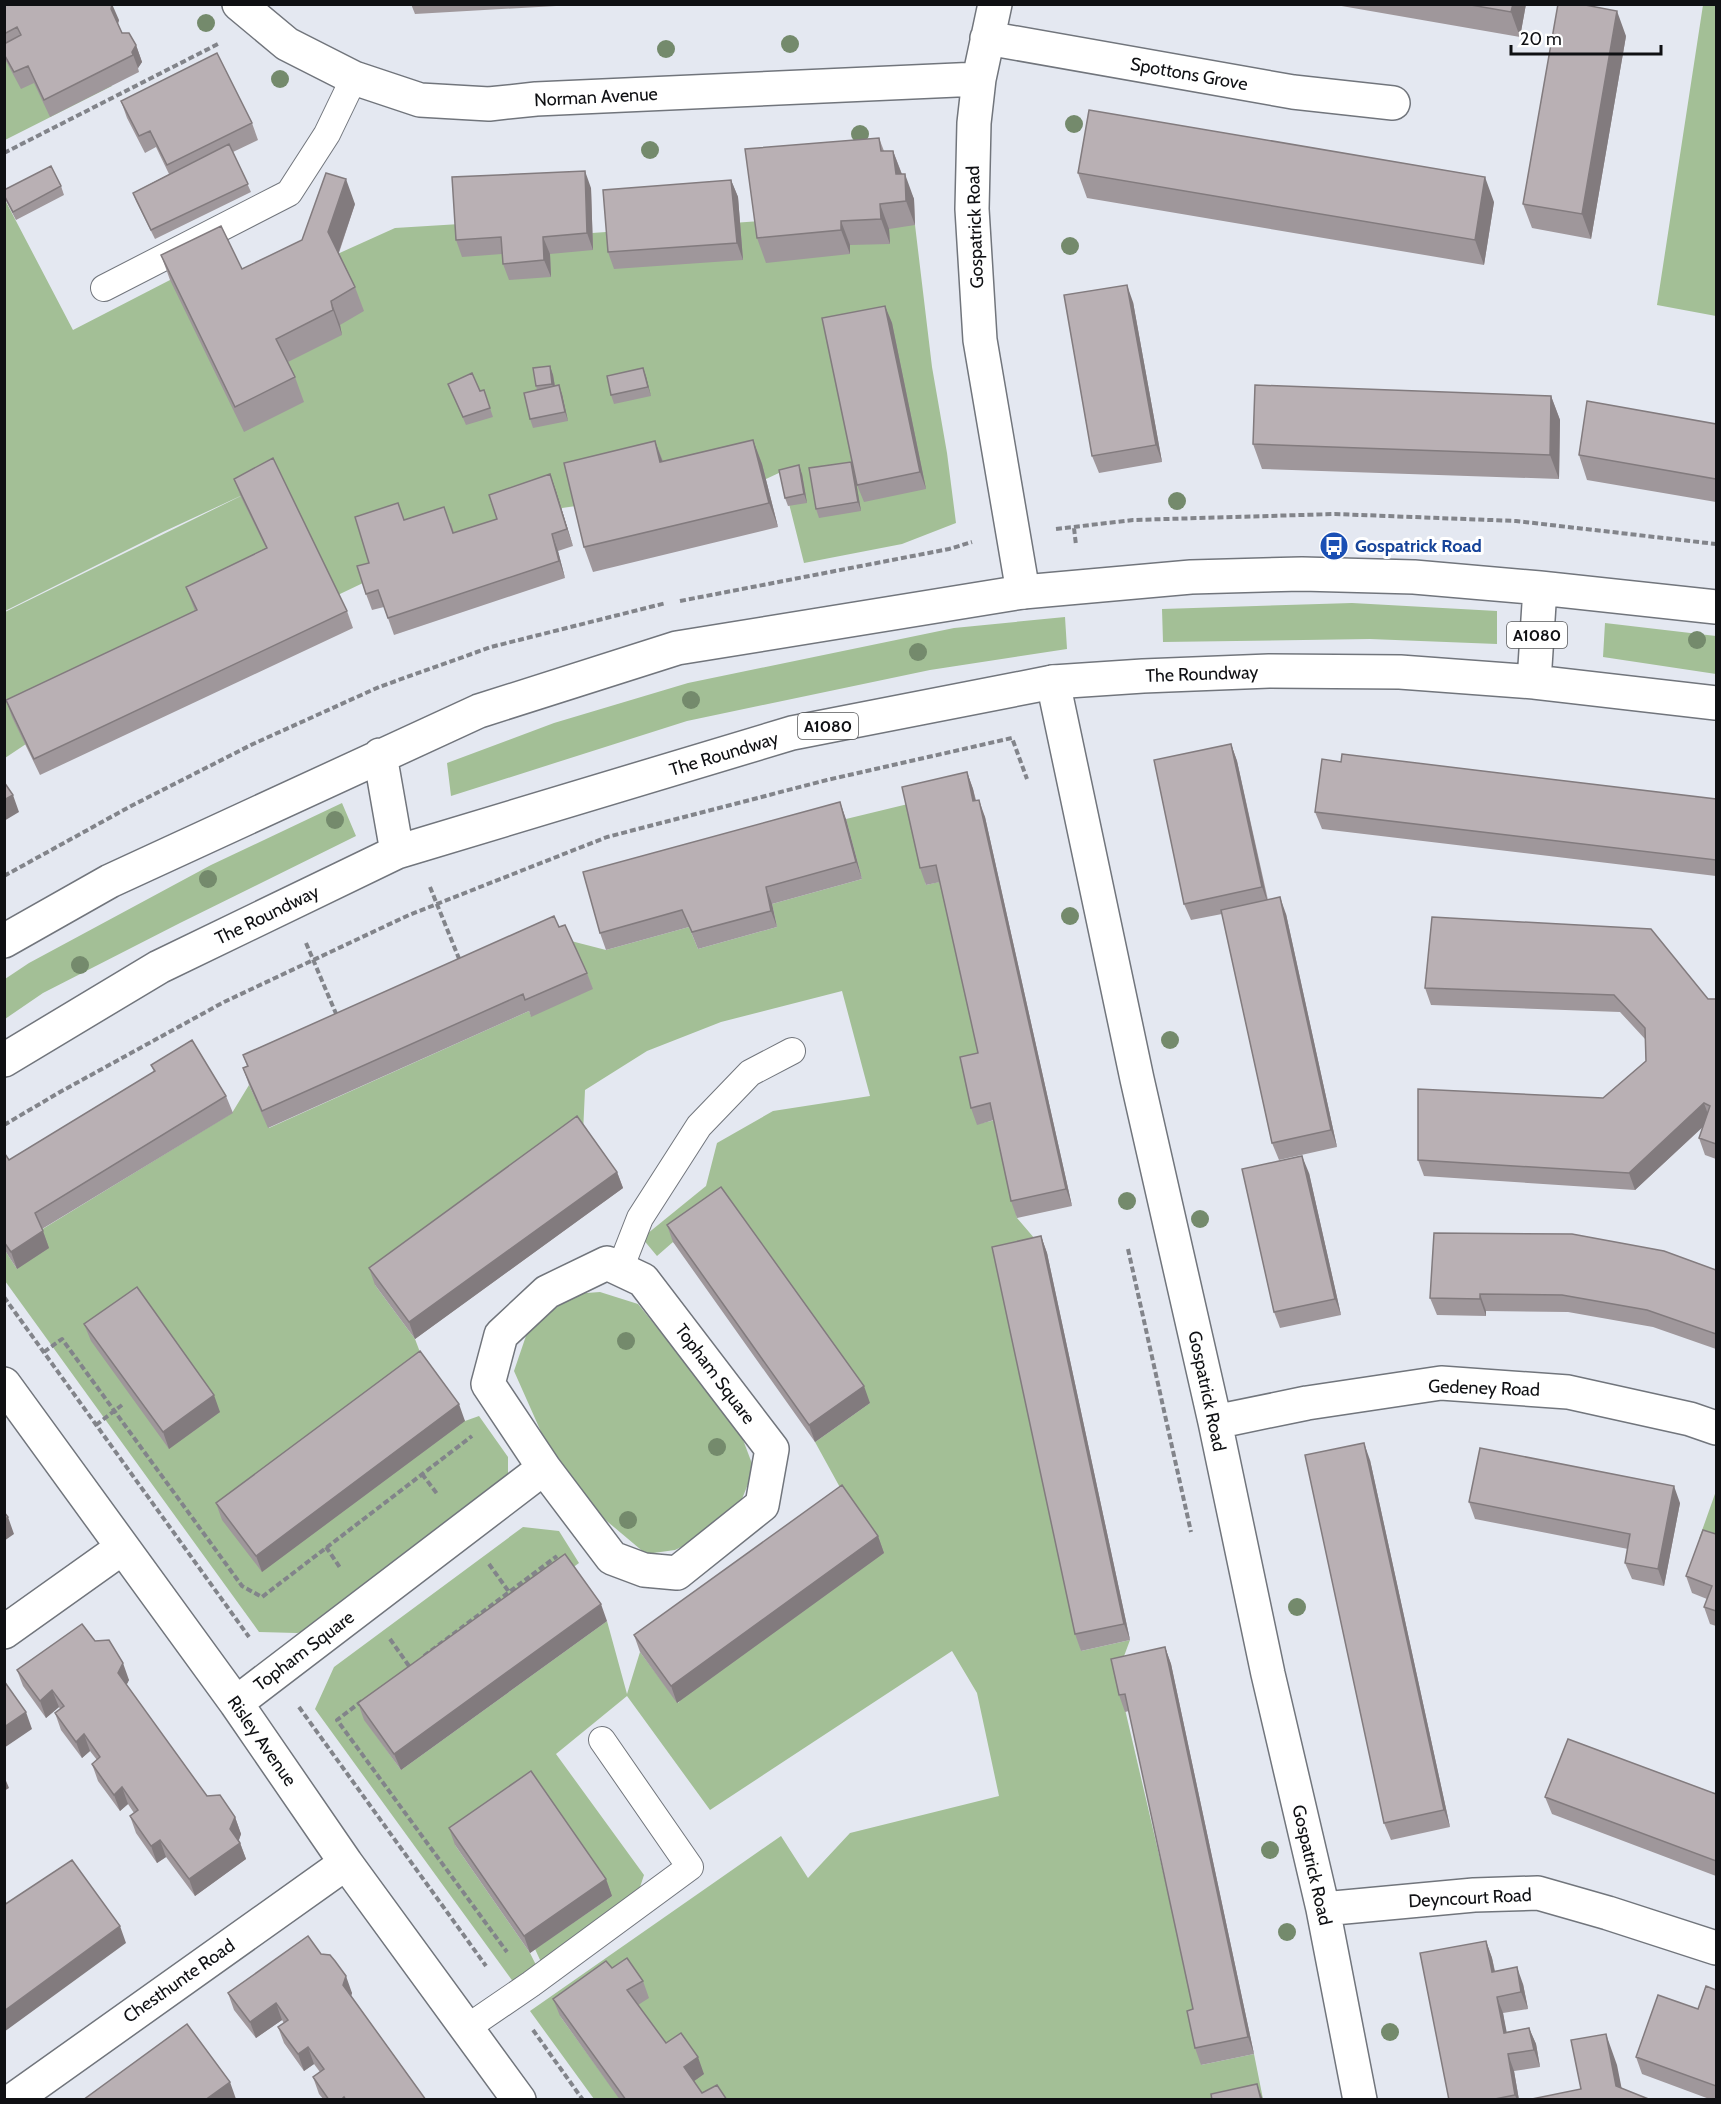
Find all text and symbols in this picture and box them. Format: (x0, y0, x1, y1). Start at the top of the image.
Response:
scale bar (1511, 18, 1661, 56)
text: 20 m (1520, 28, 1562, 50)
street label: Spottons Grove (1129, 53, 1249, 95)
street label: Norman Avenue (534, 83, 658, 111)
street label: Gospatrick Road (962, 165, 988, 289)
bus stop icon: Gospatrick Road (1318, 530, 1350, 562)
place label: Gospatrick Road (1355, 535, 1482, 557)
road number: A1080 (1507, 622, 1567, 648)
street label: The Roundway (1145, 661, 1259, 687)
road number: A1080 (798, 713, 858, 739)
street label: The Roundway (667, 727, 781, 781)
street label: The Roundway (212, 880, 322, 950)
street label: Topham Square (670, 1320, 760, 1428)
street label: Gospatrick Road (1183, 1329, 1231, 1453)
street label: Gedeney Road (1428, 1375, 1540, 1401)
street label: Topham Square (250, 1606, 358, 1696)
street label: Risley Avenue (223, 1691, 301, 1791)
street label: Gospatrick Road (1287, 1803, 1337, 1927)
street label: Deyncourt Road (1408, 1884, 1532, 1912)
street label: Chesthunte Road (119, 1934, 239, 2028)

